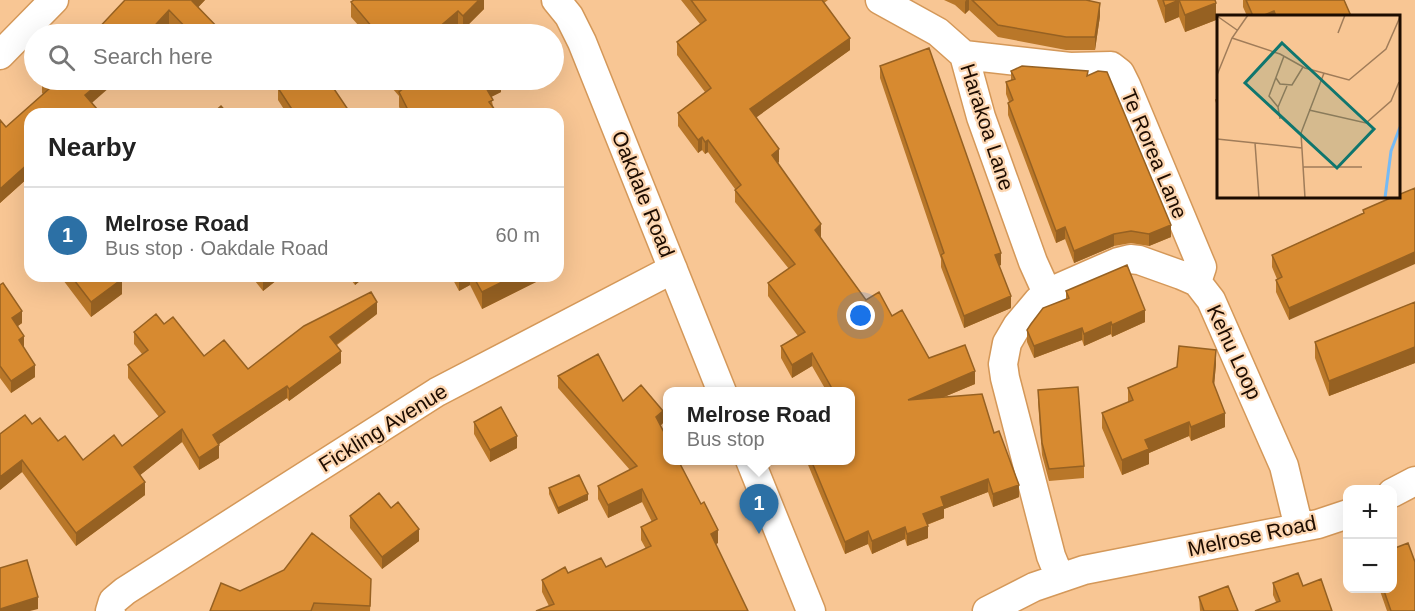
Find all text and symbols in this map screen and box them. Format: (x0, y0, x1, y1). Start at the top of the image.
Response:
inset map (1217, 15, 1400, 198)
search box (24, 24, 564, 90)
icon: search (45, 41, 78, 74)
text: Search here (93, 44, 213, 69)
street label: Harakoa Lane (956, 61, 1019, 193)
street label: Te Rorea Lane (1117, 86, 1192, 222)
street label: Oakdale Road (608, 127, 679, 260)
text: Nearby (48, 132, 136, 162)
text: Melrose Road (105, 211, 249, 236)
text: 1 (62, 224, 73, 246)
text: 60 m (496, 224, 540, 246)
text: Bus stop · Oakdale Road (105, 237, 328, 259)
your location (846, 301, 875, 330)
street label: Kehu Loop (1203, 301, 1266, 403)
street label: Fickling Avenue (314, 379, 451, 476)
popup (663, 387, 855, 465)
text: Melrose Road (687, 402, 831, 427)
text: Bus stop (687, 428, 765, 450)
pin: 1 (740, 484, 778, 534)
map controls (1343, 485, 1397, 593)
button: + (1343, 485, 1397, 539)
street label: Melrose Road (1186, 511, 1318, 560)
button: − (1343, 539, 1397, 593)

